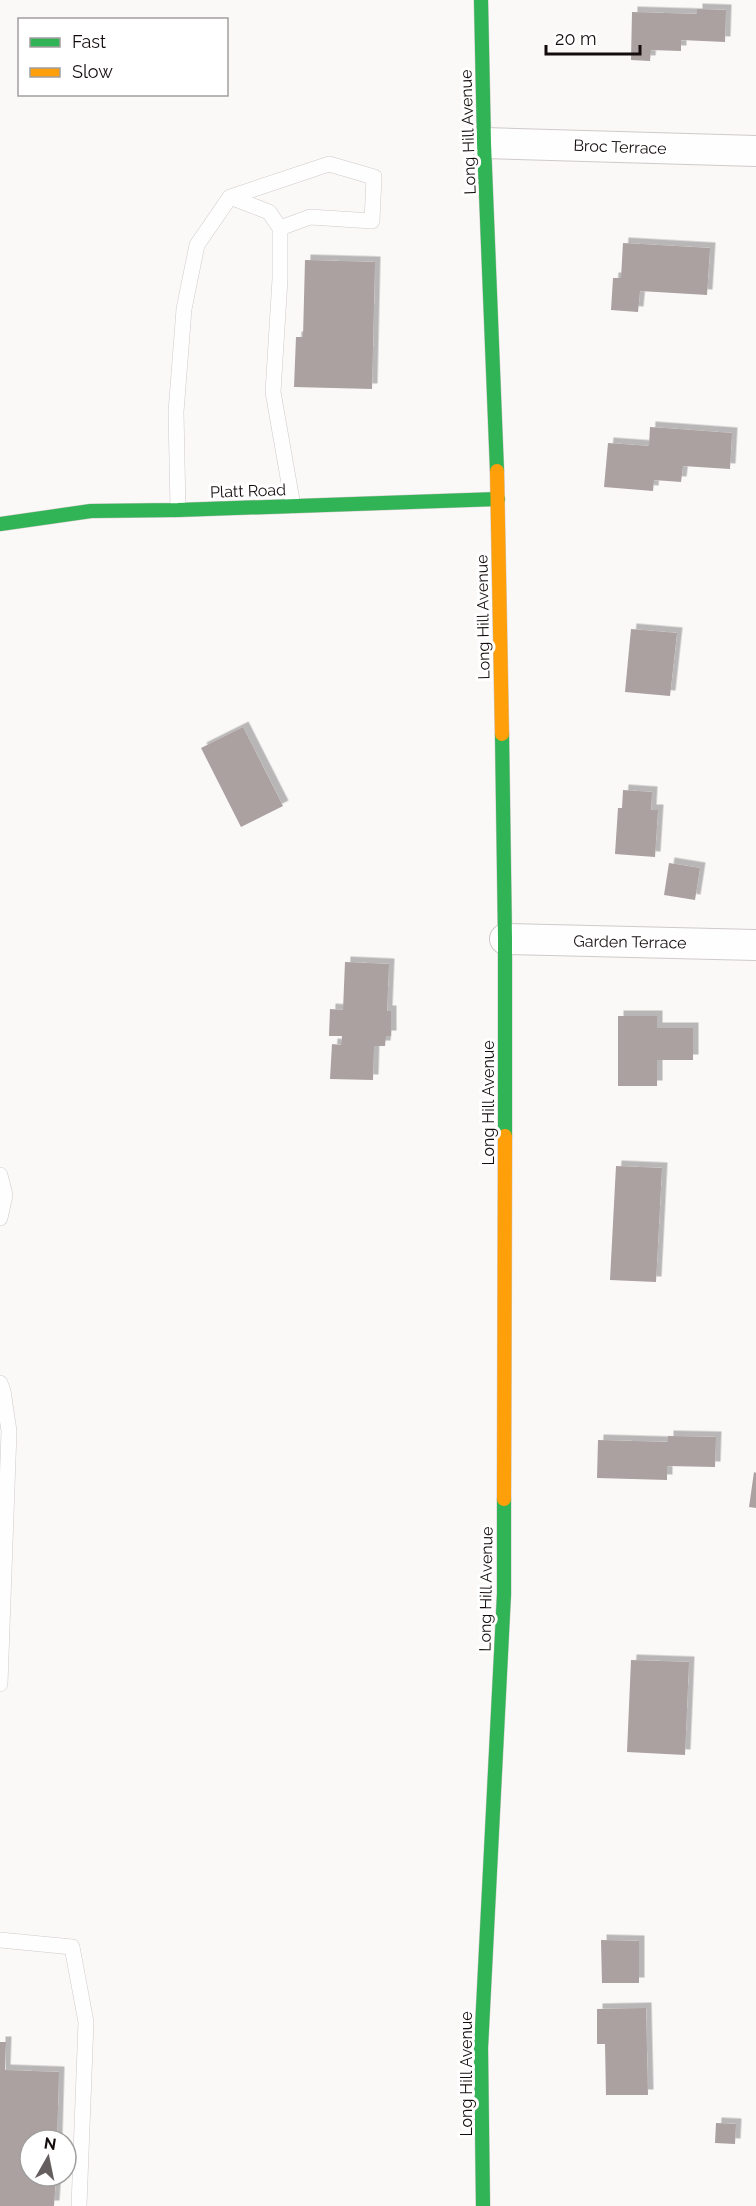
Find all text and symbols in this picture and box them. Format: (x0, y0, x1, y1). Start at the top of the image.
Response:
legend (18, 18, 228, 96)
scale bar (546, 18, 640, 56)
text: 20 m (555, 28, 597, 49)
text: Fast (72, 31, 106, 52)
text: Slow (72, 61, 113, 82)
street label: Long Hill Avenue (456, 69, 480, 195)
street label: Broc Terrace (573, 136, 667, 158)
street label: Platt Road (210, 480, 286, 502)
street label: Long Hill Avenue (472, 554, 494, 680)
street label: Garden Terrace (573, 932, 687, 952)
street label: Long Hill Avenue (479, 1040, 498, 1166)
street label: Long Hill Avenue (475, 1526, 497, 1652)
street label: Long Hill Avenue (457, 2011, 476, 2137)
north arrow (18, 2128, 78, 2188)
text: N (43, 2133, 58, 2154)

